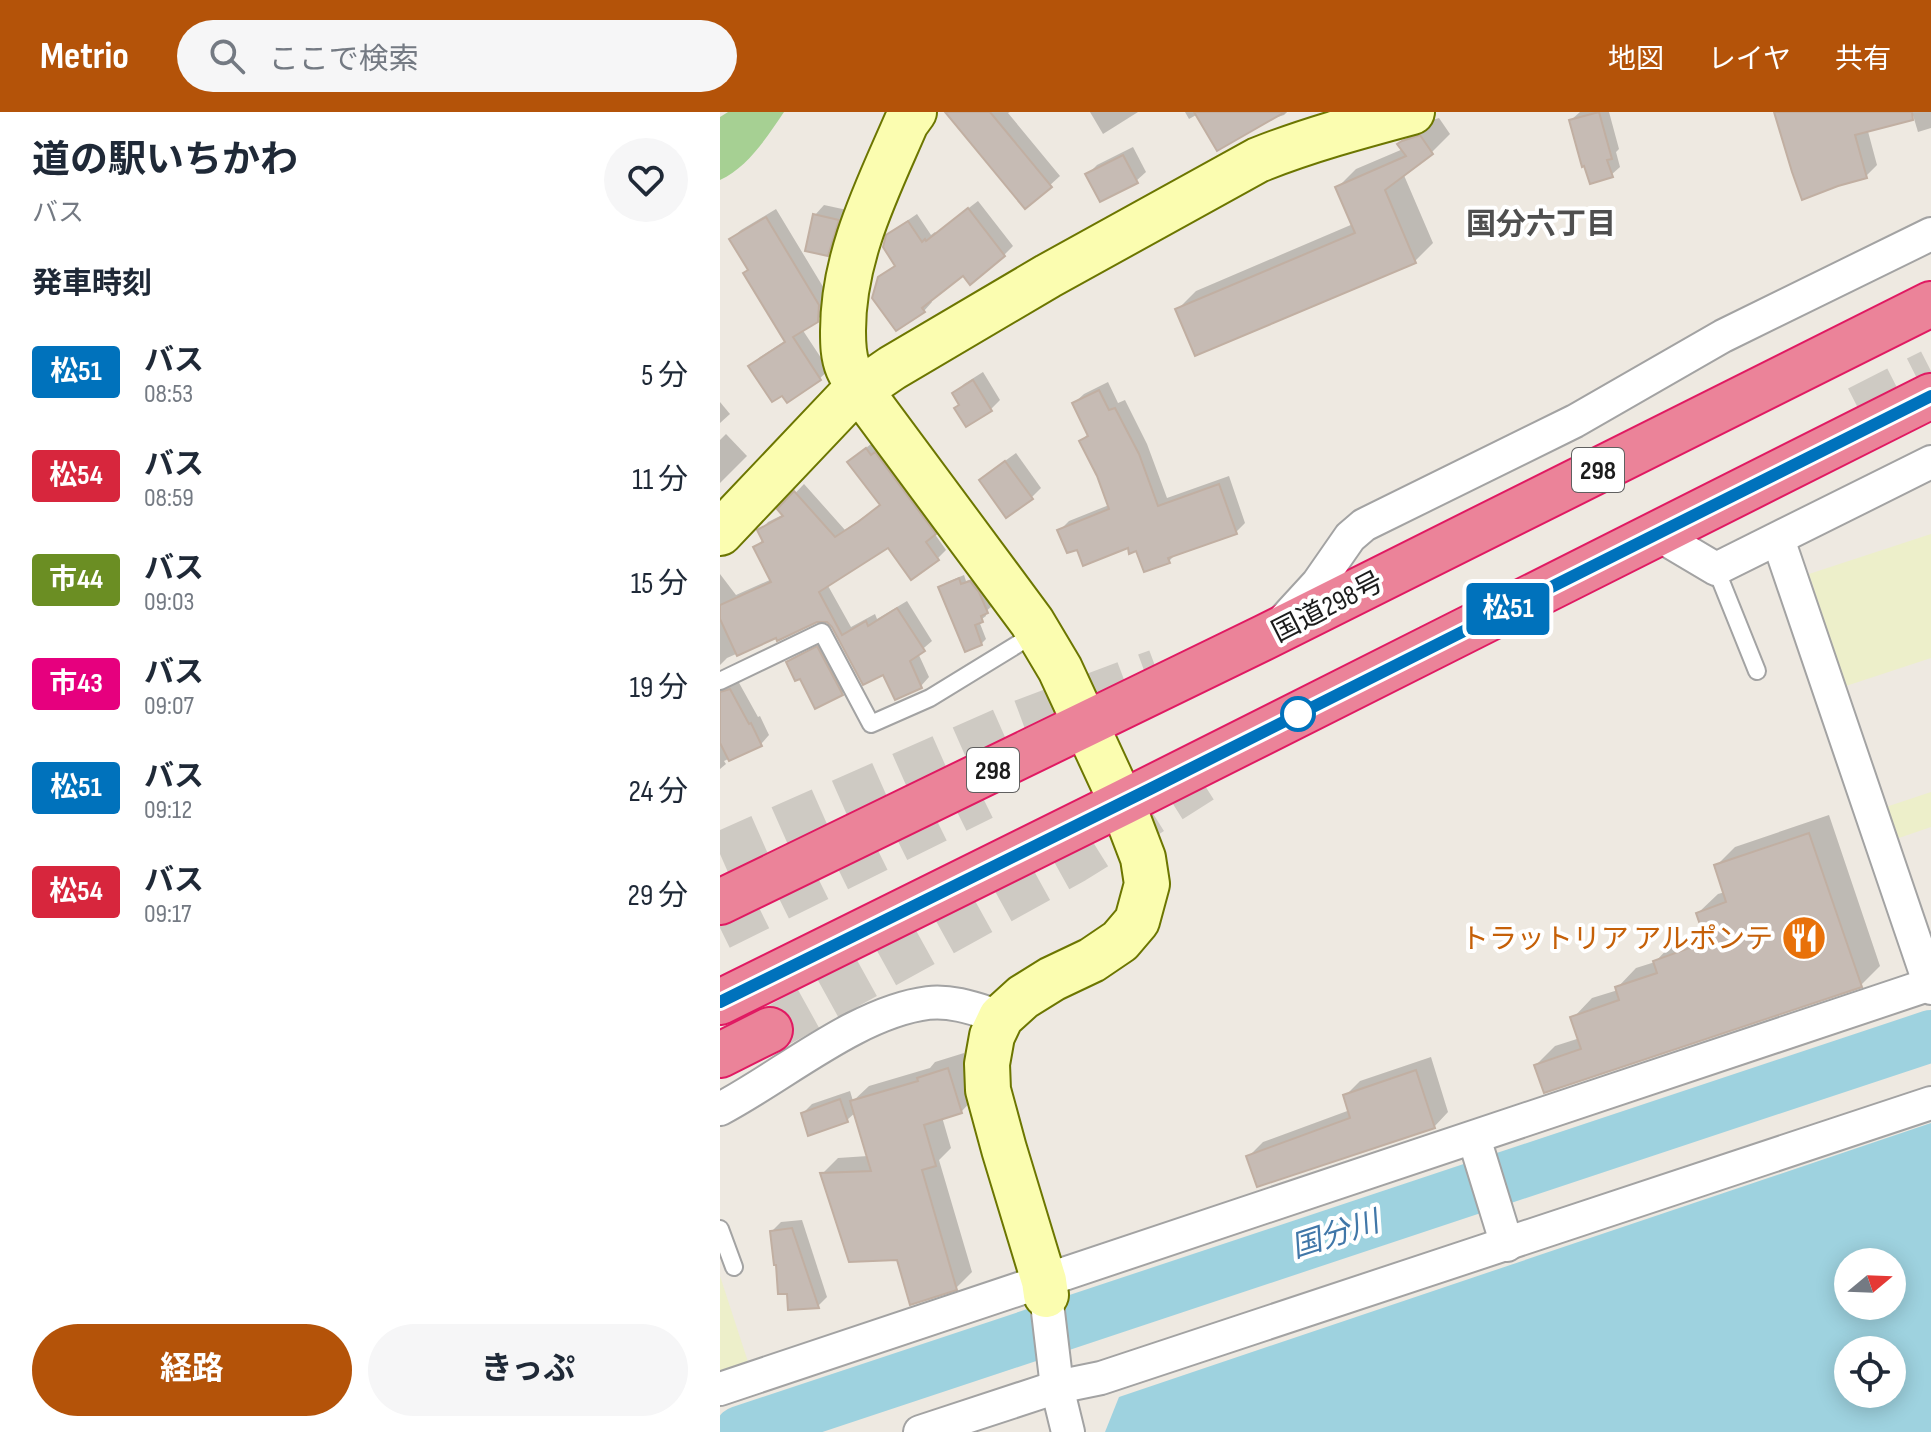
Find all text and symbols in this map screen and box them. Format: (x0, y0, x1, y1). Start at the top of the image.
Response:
search box (177, 20, 737, 92)
text: Metrio (40, 34, 129, 79)
icon: search (205, 34, 249, 78)
text: ここで検索 (269, 42, 419, 78)
text: 地図 (1608, 43, 1664, 76)
text: レイヤ (1708, 43, 1791, 76)
text: 共有 (1835, 43, 1891, 76)
text: 道の駅いちかわ (32, 138, 298, 183)
button: heart (604, 138, 688, 222)
text: バス (32, 198, 84, 229)
district label: 国分六丁目 (1466, 207, 1616, 243)
text: 発車時刻 (32, 266, 152, 302)
text: バス (144, 343, 204, 379)
text: 松51 (50, 355, 102, 388)
text: 5 分 (641, 358, 688, 394)
text: 08:53 (144, 379, 193, 410)
text: バス (144, 447, 204, 483)
road number: 298 (1572, 448, 1624, 492)
text: 松54 (49, 459, 103, 492)
text: 11 分 (632, 462, 688, 498)
text: 08:59 (144, 483, 194, 514)
text: バス (144, 551, 204, 587)
text: 市44 (49, 563, 103, 596)
street label: 国道298号 (1267, 565, 1389, 649)
text: 15 分 (631, 566, 688, 602)
line badge: 松51 (1462, 583, 1554, 635)
text: 09:03 (144, 587, 195, 618)
text: 松51 (1482, 592, 1534, 625)
text: バス (144, 655, 204, 691)
text: 市43 (49, 667, 103, 700)
text: 19 分 (629, 670, 688, 706)
text: 09:07 (144, 691, 194, 722)
unlabelled marker (1281, 697, 1315, 731)
road number: 298 (967, 748, 1019, 792)
text: バス (144, 759, 204, 795)
text: 松51 (50, 771, 102, 804)
text: 24 分 (629, 774, 688, 810)
text: 09:12 (144, 795, 192, 826)
text: バス (144, 863, 204, 899)
text: 松54 (49, 875, 103, 908)
text: 29 分 (628, 878, 688, 914)
text: 09:17 (144, 899, 191, 930)
restaurant icon: トラットリア アルポンテ (1780, 914, 1828, 962)
place label: トラットリア アルポンテ (1461, 923, 1773, 956)
water label: 国分川 (1287, 1203, 1387, 1266)
north arrow (1834, 1248, 1906, 1320)
map controls (1834, 1248, 1906, 1408)
button: 経路 (32, 1324, 352, 1416)
button: きっぷ (368, 1324, 688, 1416)
button: locate (1834, 1336, 1906, 1408)

